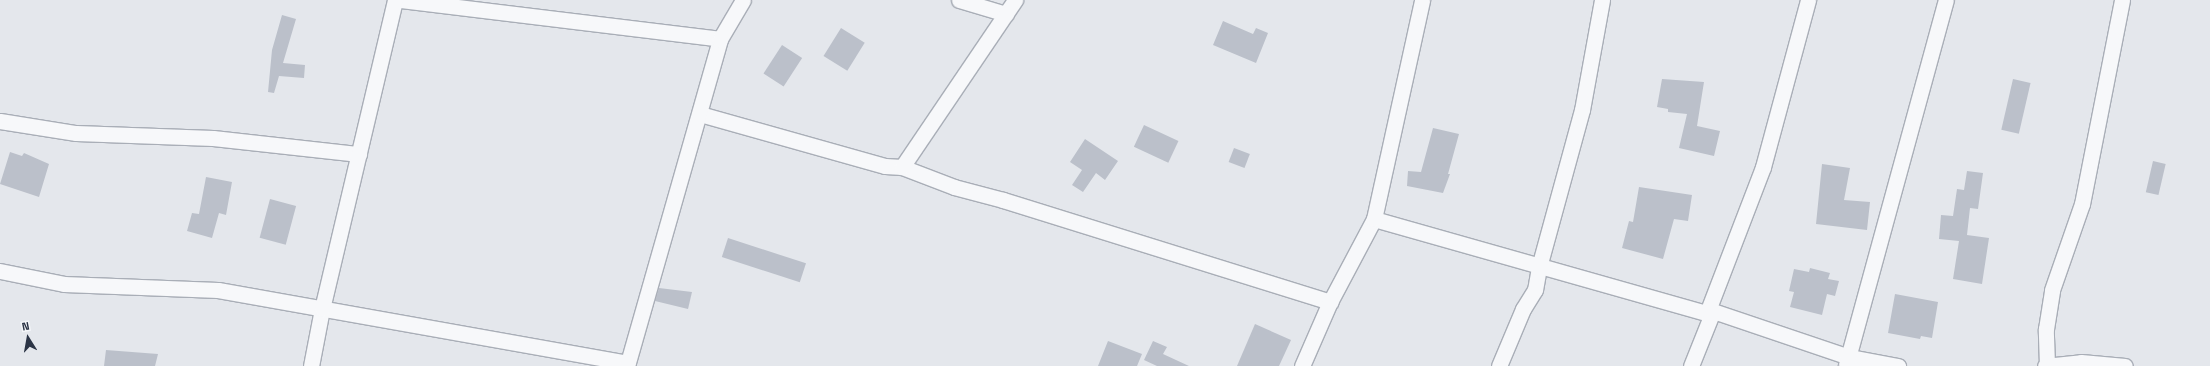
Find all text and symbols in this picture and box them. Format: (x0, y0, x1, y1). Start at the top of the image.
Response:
north arrow (8, 318, 48, 358)
text: N (21, 319, 31, 334)

